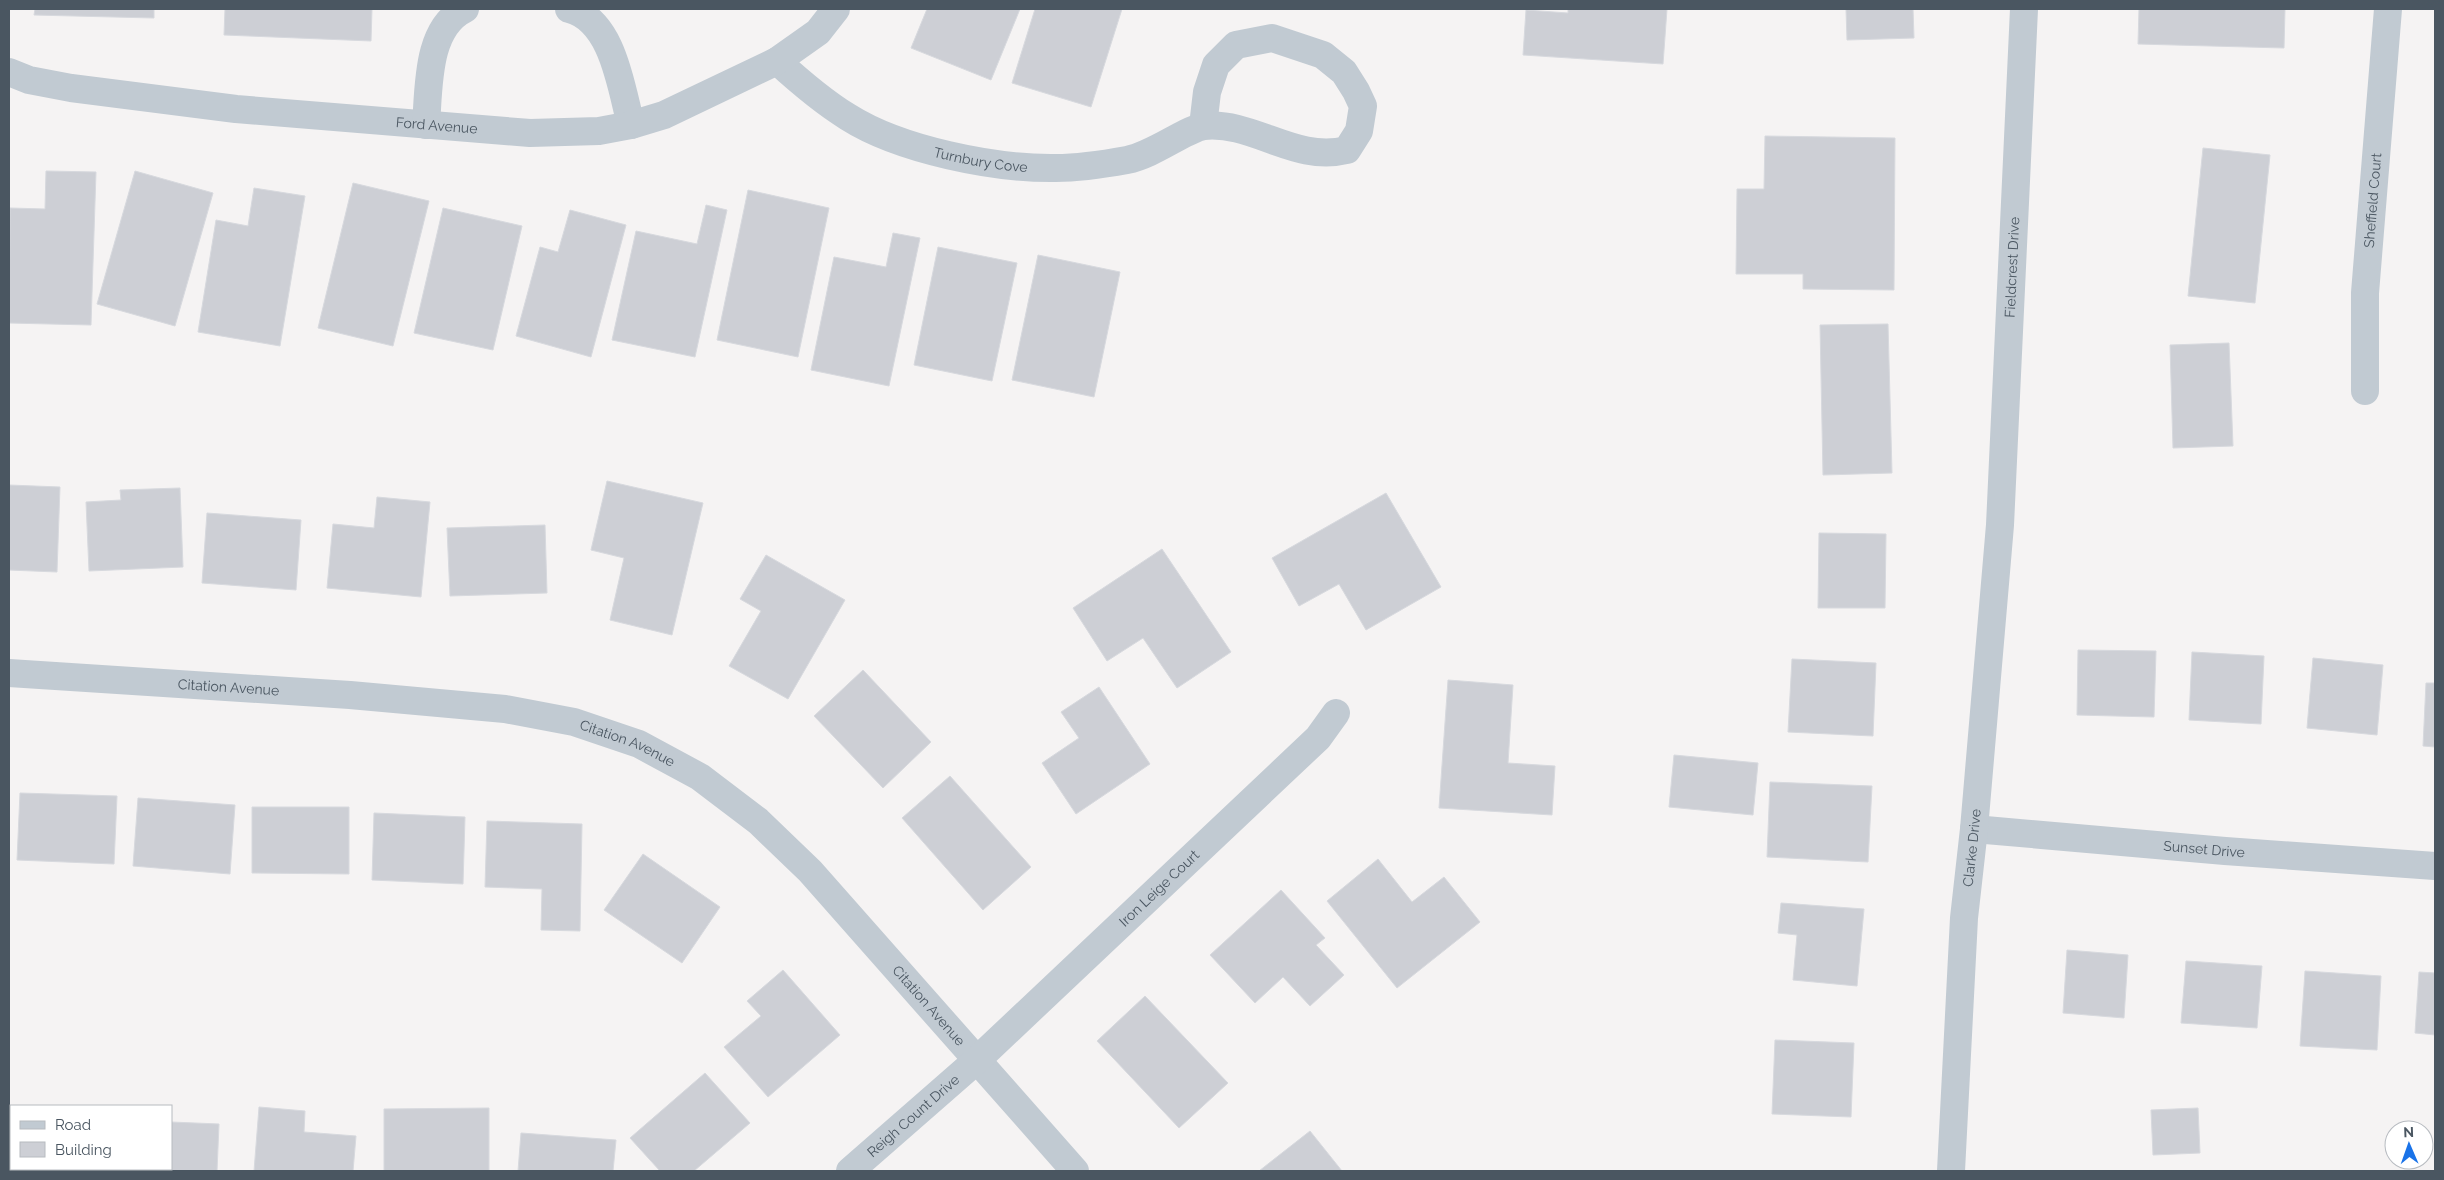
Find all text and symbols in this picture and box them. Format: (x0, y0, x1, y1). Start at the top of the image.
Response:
street label: Ford Avenue (395, 114, 478, 137)
street label: Turnbury Cove (932, 144, 1028, 175)
street label: Sheffield Court (2361, 152, 2384, 248)
street label: Fieldcrest Drive (2002, 216, 2022, 318)
street label: Citation Avenue (177, 676, 280, 698)
street label: Citation Avenue (578, 717, 678, 770)
street label: Clarke Drive (1960, 808, 1984, 888)
street label: Sunset Drive (2163, 838, 2245, 860)
street label: Iron Leige Court (1116, 846, 1203, 930)
street label: Citation Avenue (889, 962, 968, 1049)
street label: Reigh Count Drive (864, 1071, 962, 1160)
legend (10, 1105, 172, 1170)
text: Road (55, 1116, 91, 1134)
north arrow (2384, 1120, 2434, 1170)
text: N (2403, 1124, 2414, 1140)
text: Building (55, 1141, 112, 1159)

